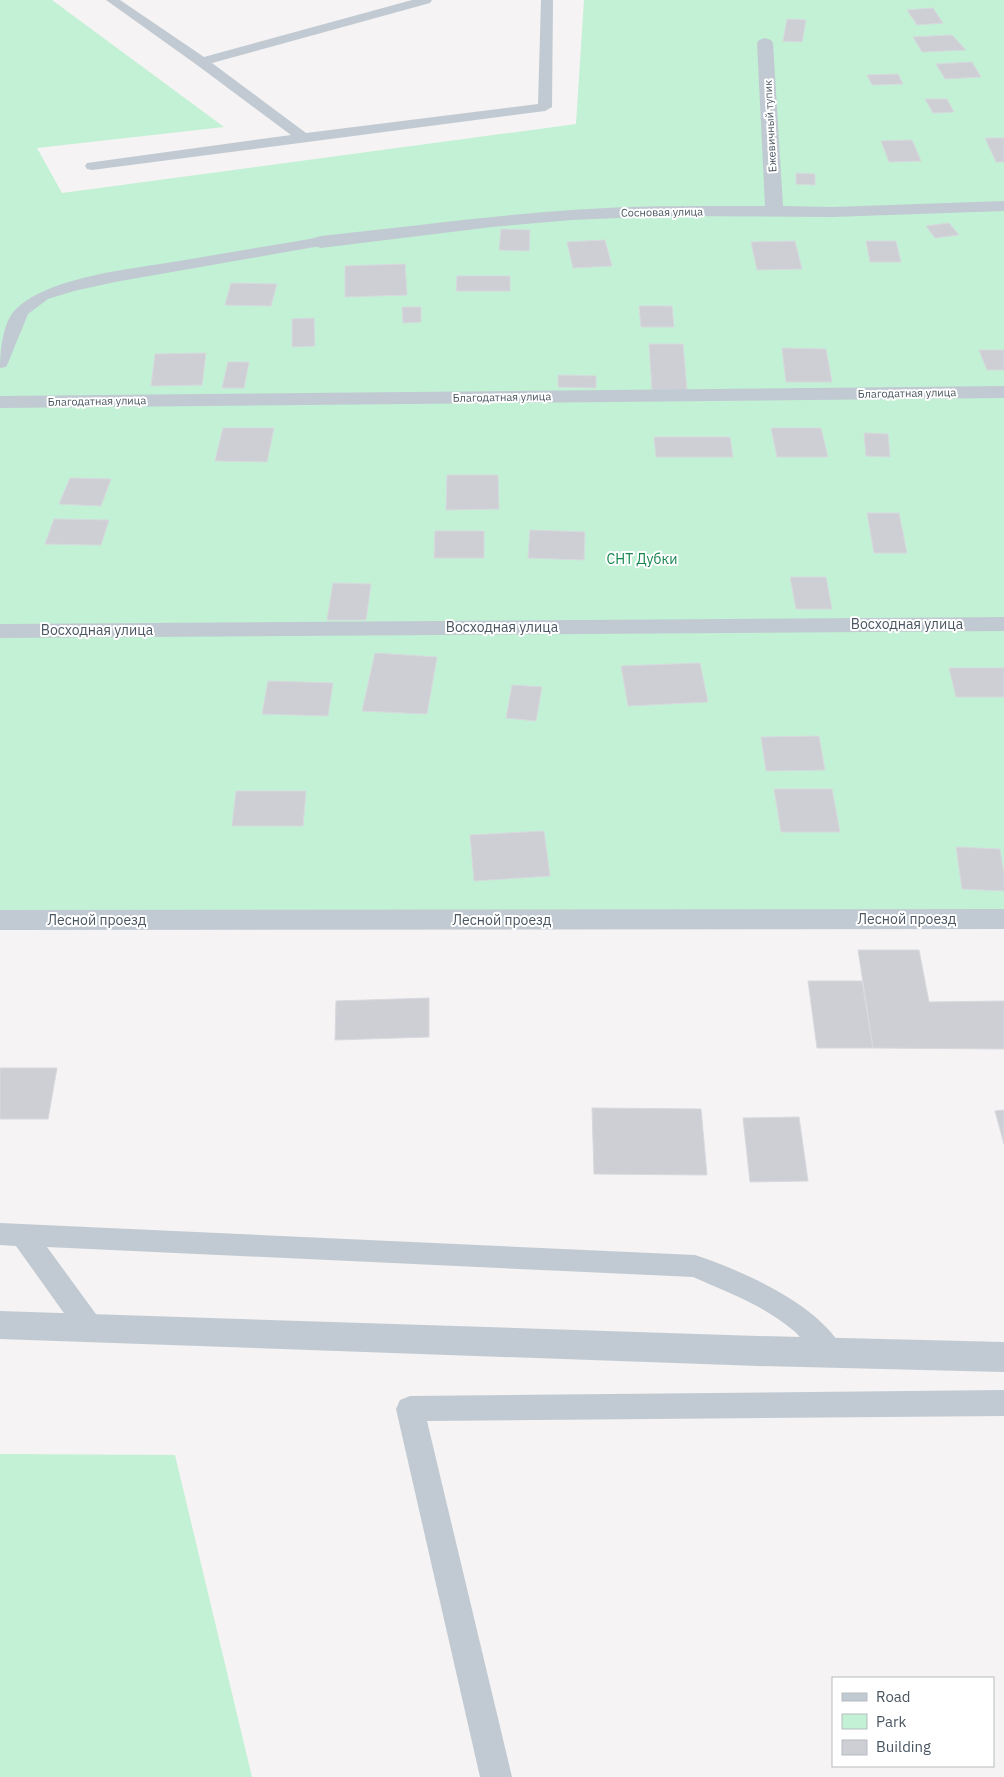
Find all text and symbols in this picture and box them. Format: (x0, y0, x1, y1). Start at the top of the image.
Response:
street label: Ежевичный тупик (761, 80, 779, 172)
street label: Сосновая улица (621, 204, 703, 220)
street label: Благодатная улица (858, 385, 956, 401)
street label: Благодатная улица (453, 389, 551, 405)
street label: Благодатная улица (48, 393, 146, 409)
park label: СНТ Дубки (607, 550, 677, 568)
street label: Восходная улица (851, 615, 964, 633)
street label: Восходная улица (446, 618, 559, 636)
street label: Восходная улица (41, 621, 154, 639)
street label: Лесной проезд (858, 910, 956, 928)
street label: Лесной проезд (48, 911, 146, 929)
street label: Лесной проезд (453, 911, 551, 929)
legend (832, 1677, 994, 1767)
text: Road (876, 1687, 911, 1706)
text: Park (876, 1712, 906, 1731)
text: Building (876, 1737, 931, 1756)

